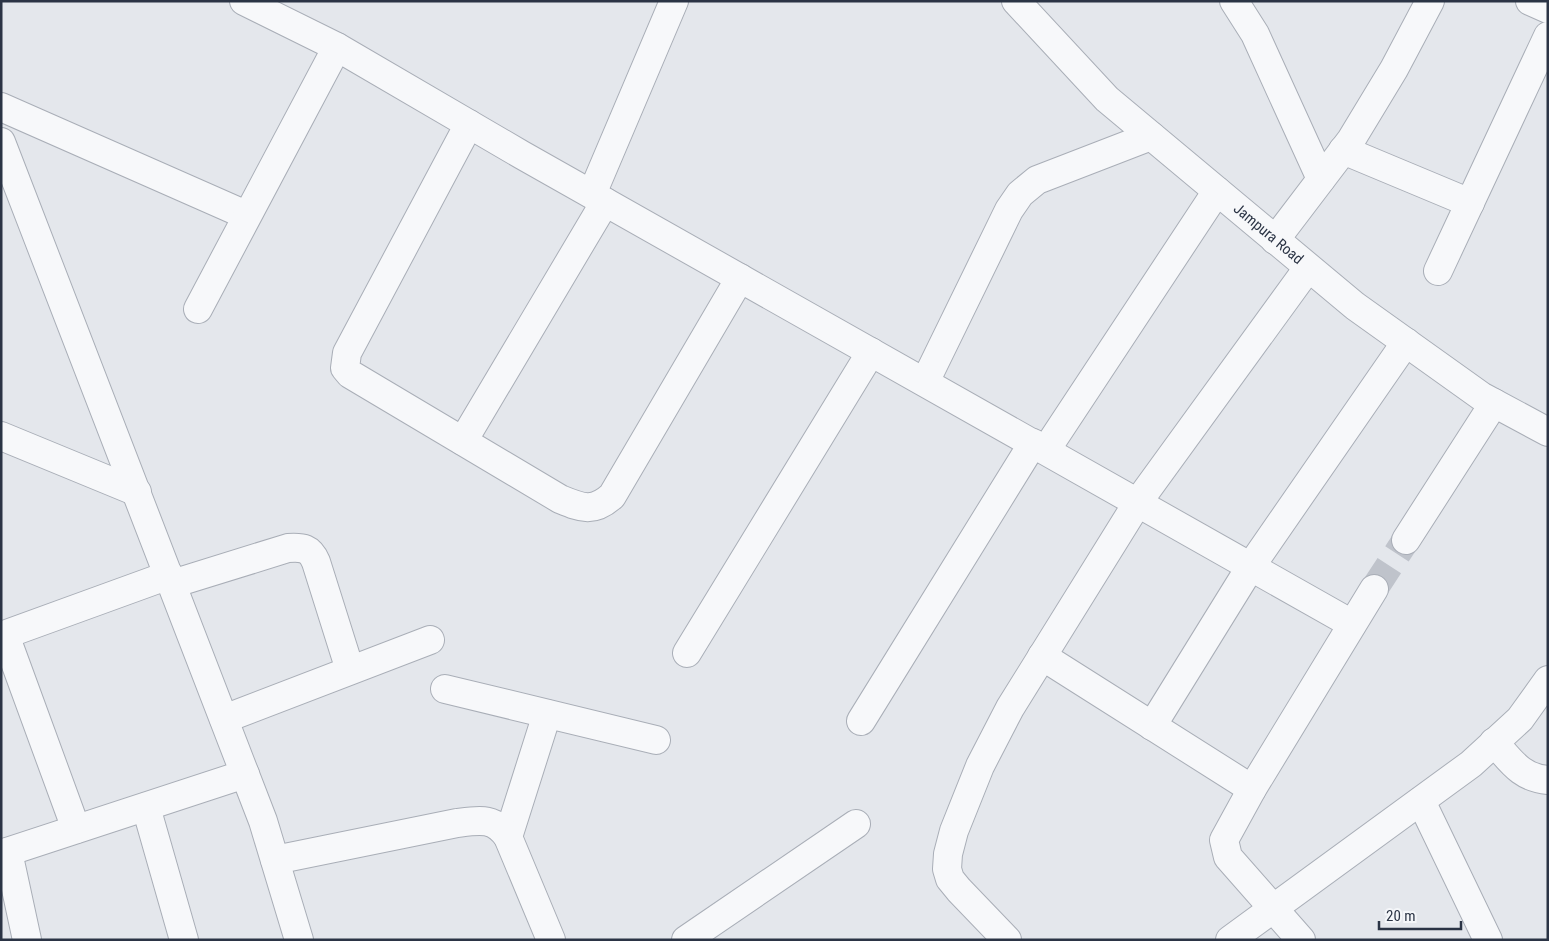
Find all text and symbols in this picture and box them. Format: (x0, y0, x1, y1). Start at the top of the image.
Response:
street label: Jampura Road (1230, 199, 1307, 268)
scale bar (1379, 898, 1462, 930)
text: 20 m (1386, 907, 1416, 925)

